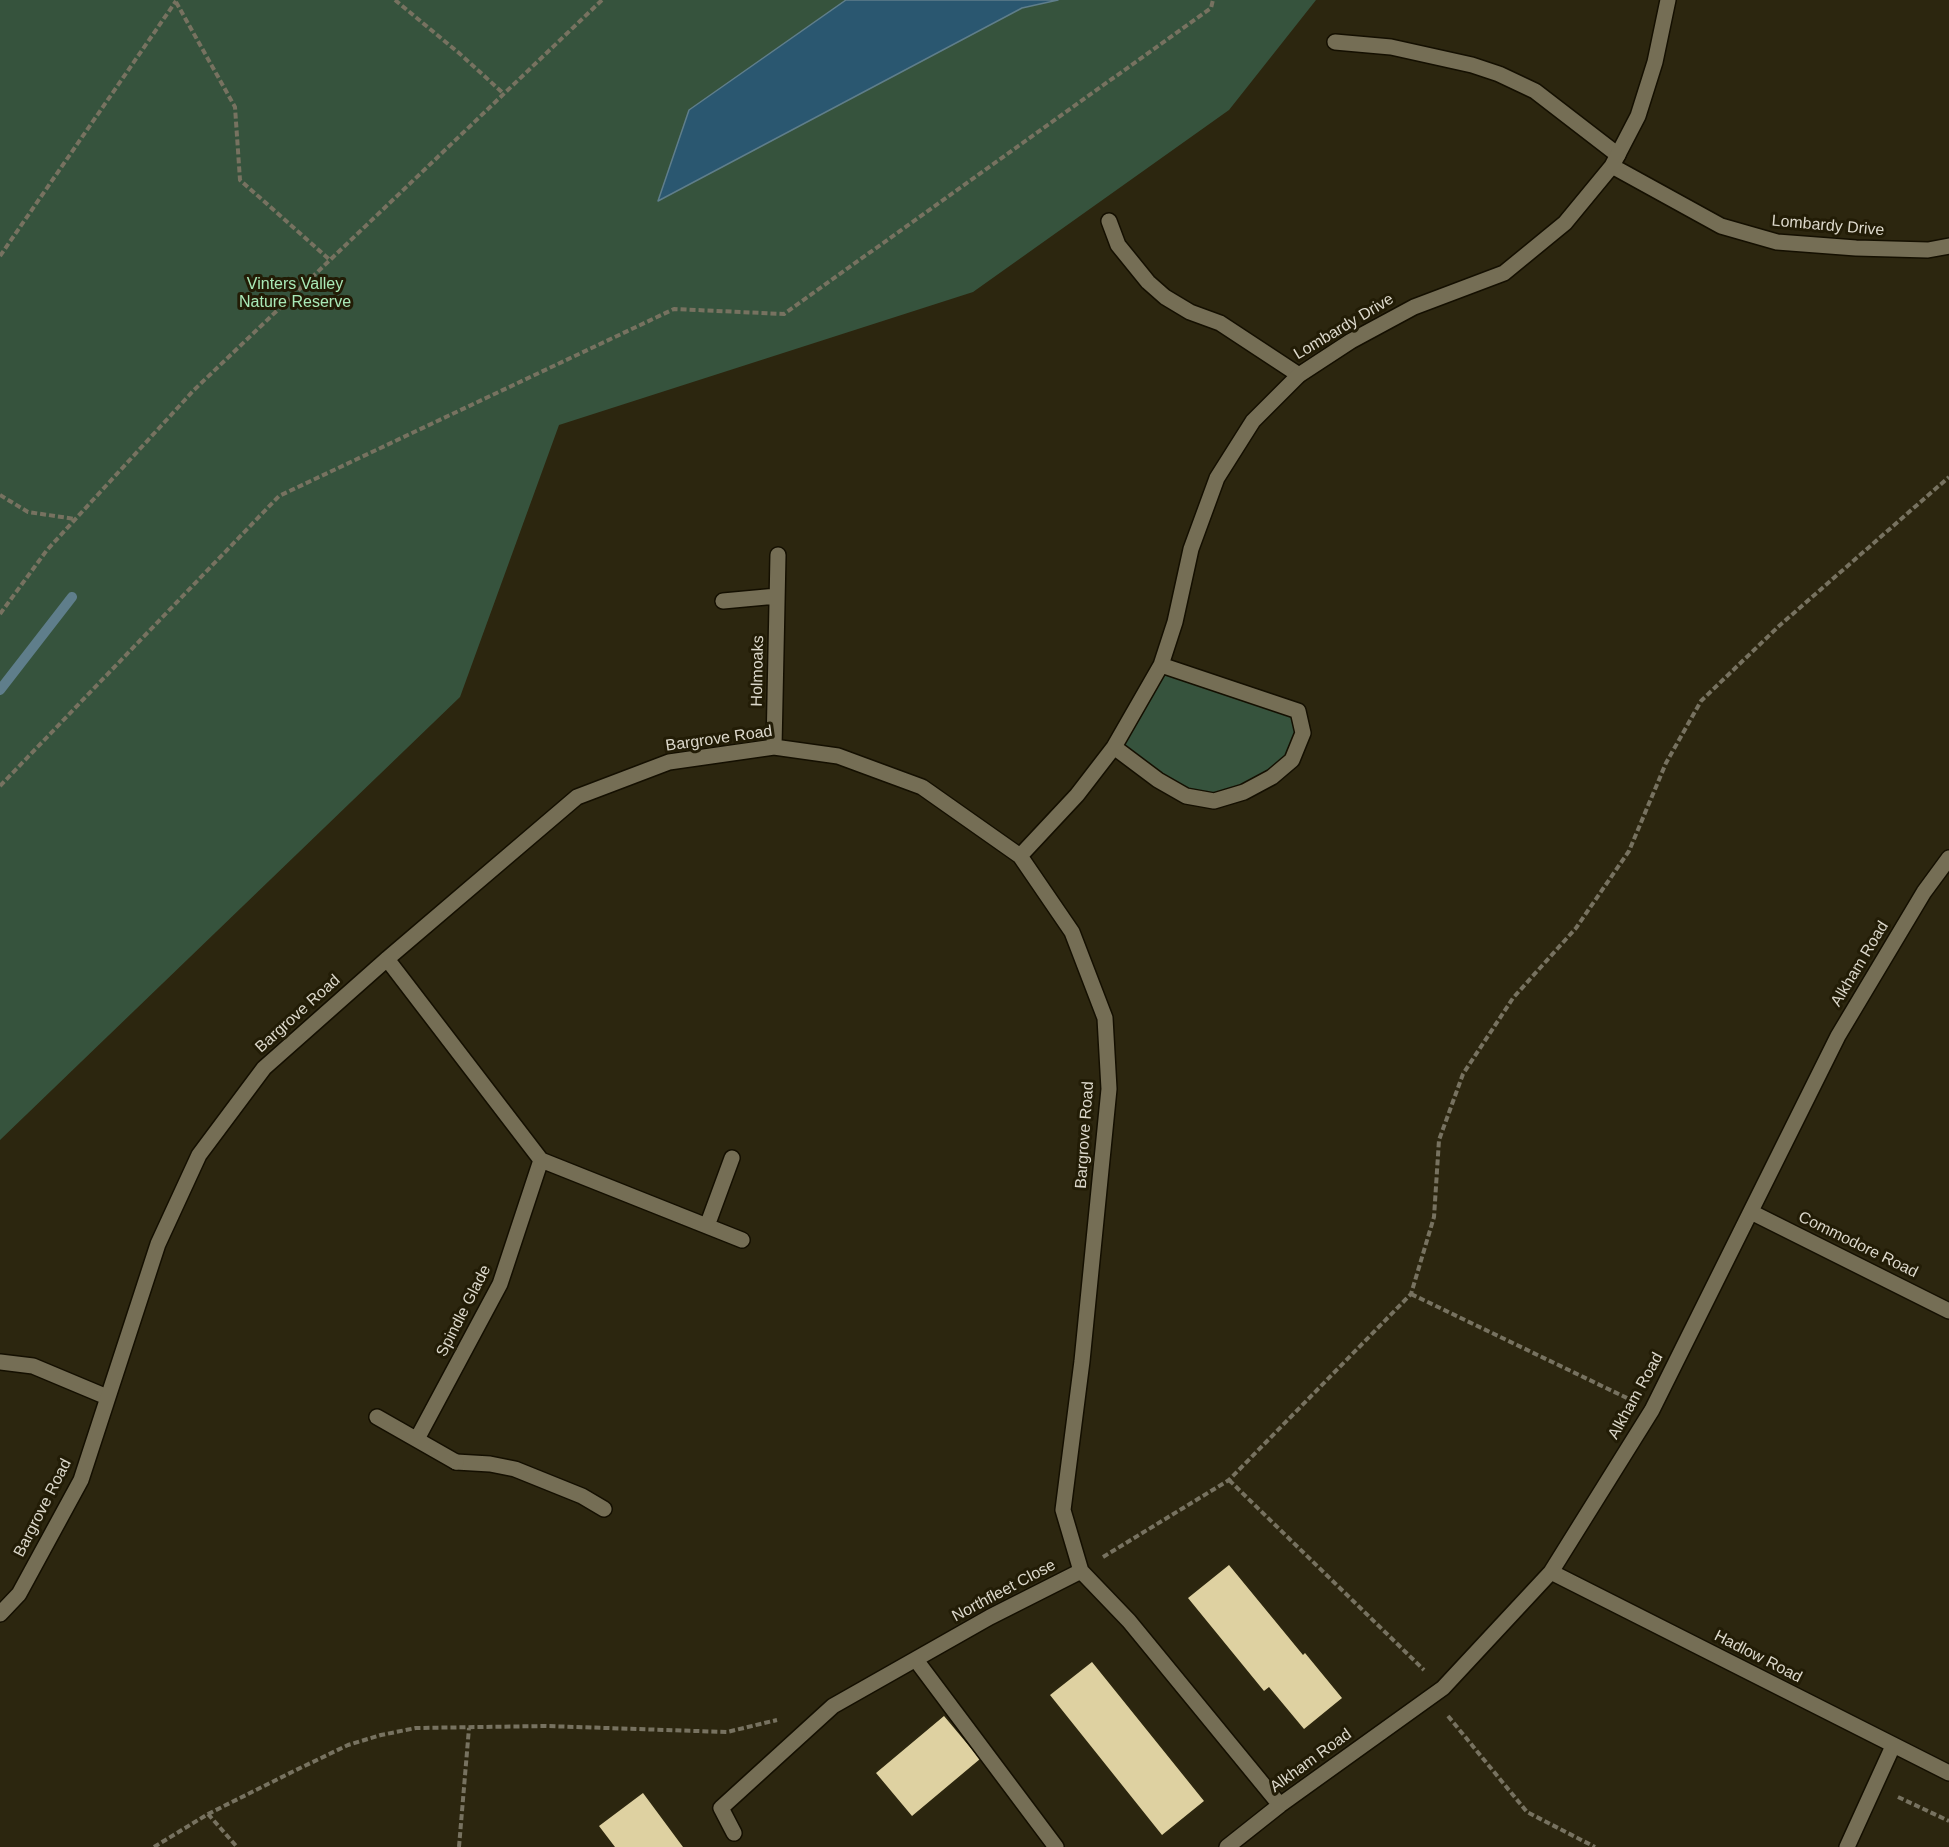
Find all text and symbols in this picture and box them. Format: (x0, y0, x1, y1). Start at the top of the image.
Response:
street label: Lombardy Drive (1771, 212, 1885, 240)
park label: Vinters Valley Nature Reserve (239, 275, 351, 313)
street label: Lombardy Drive (1291, 290, 1397, 364)
street label: Holmoaks (748, 635, 768, 707)
street label: Bargrove Road (664, 722, 774, 756)
street label: Alkham Road (1827, 918, 1893, 1010)
street label: Bargrove Road (252, 971, 344, 1057)
street label: Bargrove Road (1072, 1081, 1098, 1189)
street label: Commodore Road (1795, 1208, 1921, 1282)
street label: Spindle Glade (433, 1262, 495, 1360)
street label: Alkham Road (1604, 1349, 1668, 1443)
street label: Bargrove Road (10, 1456, 76, 1560)
street label: Northfleet Close (949, 1556, 1059, 1626)
street label: Hadlow Road (1711, 1627, 1805, 1687)
street label: Alkham Road (1267, 1725, 1355, 1797)

